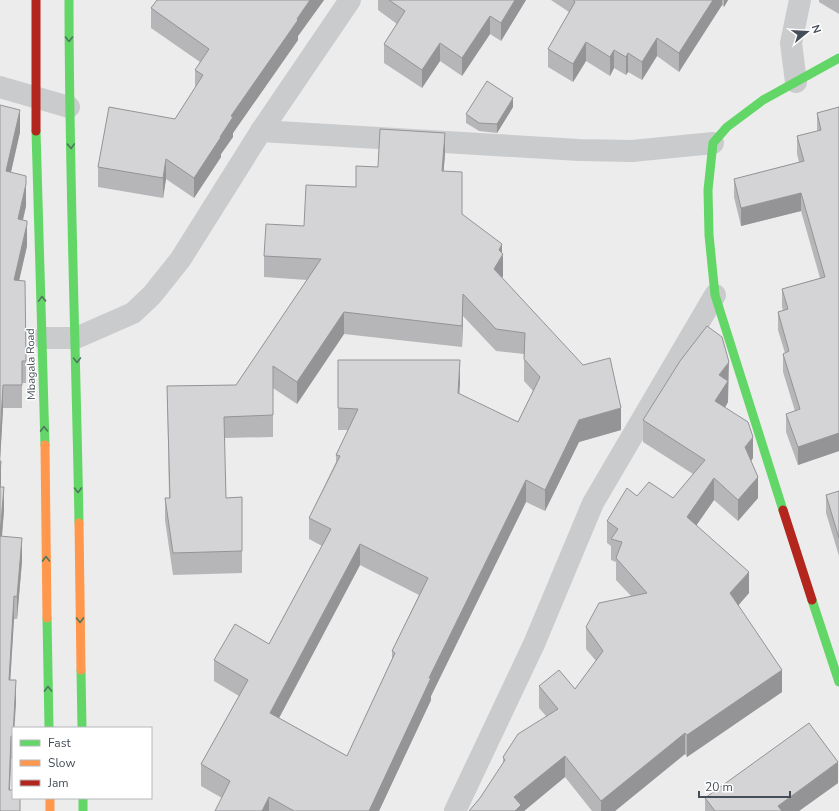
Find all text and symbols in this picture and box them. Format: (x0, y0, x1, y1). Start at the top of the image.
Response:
north arrow (787, 12, 827, 52)
text: N (808, 23, 824, 35)
one-way arrow (65, 36, 73, 42)
one-way arrow (66, 143, 75, 149)
one-way arrow (38, 296, 46, 302)
street label: Mbagala Road (23, 328, 39, 400)
one-way arrow (72, 357, 81, 363)
one-way arrow (40, 426, 49, 432)
one-way arrow (74, 487, 82, 493)
one-way arrow (42, 556, 50, 562)
one-way arrow (76, 617, 84, 623)
one-way arrow (44, 686, 52, 692)
legend (12, 727, 152, 799)
text: Fast (48, 735, 71, 751)
text: Slow (48, 755, 76, 771)
scale bar (699, 773, 790, 799)
text: Jam (47, 775, 69, 791)
text: 20 m (705, 779, 733, 795)

